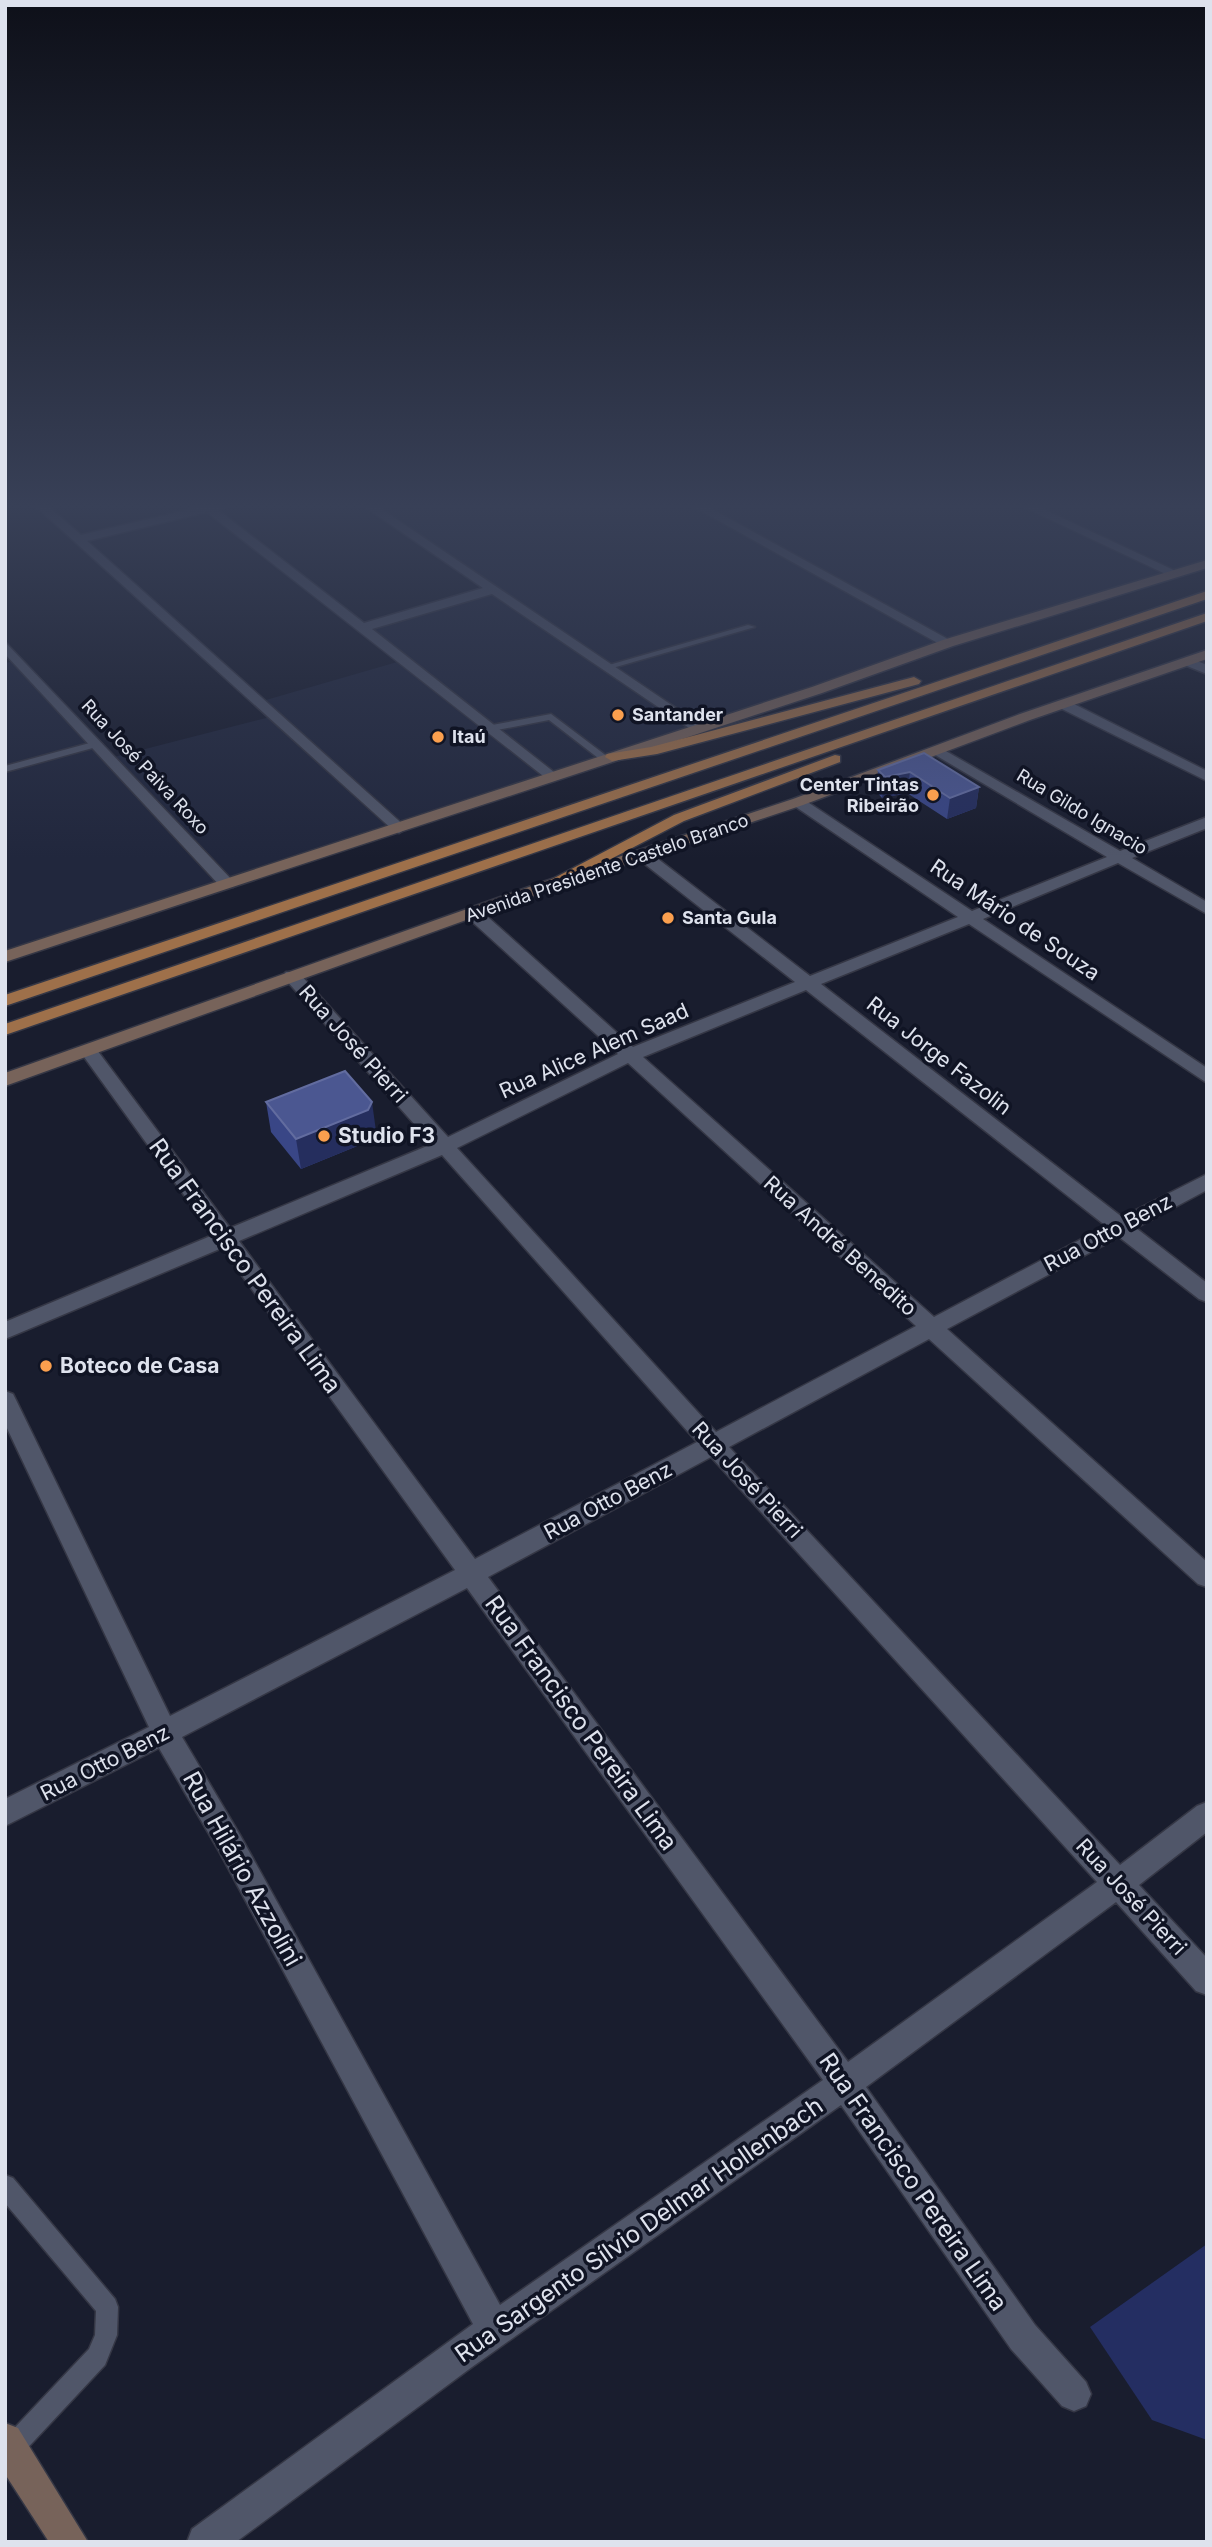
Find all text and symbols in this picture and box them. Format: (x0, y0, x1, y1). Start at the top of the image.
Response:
street label: Rua José Paiva Roxo (77, 695, 213, 838)
place label: Santander (632, 704, 723, 725)
marker: Santander (610, 707, 626, 723)
place label: Itaú (452, 726, 486, 747)
marker: Itaú (430, 729, 446, 745)
street label: Rua Gildo Ignacio (1013, 764, 1151, 859)
place label: Center Tintas Ribeirão (800, 774, 919, 816)
marker: Center Tintas Ribeirão (925, 787, 941, 803)
street label: Avenida Presidente Castelo Branco (463, 809, 751, 926)
street label: Rua Mário de Souza (926, 854, 1105, 986)
place label: Santa Gula (682, 907, 777, 928)
marker: Santa Gula (660, 910, 676, 926)
street label: Rua José Pierri (294, 980, 413, 1108)
street label: Rua Jorge Fazolin (862, 991, 1017, 1120)
street label: Rua Alice Alem Saad (495, 998, 692, 1104)
place label: Studio F3 (338, 1123, 435, 1148)
marker: Studio F3 (316, 1128, 332, 1144)
street label: Rua Francisco Pereira Lima (143, 1133, 348, 1399)
street label: Rua André Benedito (759, 1170, 922, 1321)
street label: Rua Otto Benz (1040, 1188, 1176, 1277)
place label: Boteco de Casa (60, 1353, 219, 1378)
marker: Boteco de Casa (38, 1358, 54, 1374)
street label: Rua José Pierri (687, 1416, 808, 1543)
street label: Rua Otto Benz (540, 1456, 676, 1545)
street label: Rua Francisco Pereira Lima (479, 1590, 684, 1856)
street label: Rua Otto Benz (36, 1719, 173, 1806)
street label: Rua Hilário Azzolini (177, 1766, 308, 1971)
street label: Rua José Pierri (1071, 1833, 1192, 1960)
street label: Rua Francisco Pereira Lima (813, 2047, 1014, 2316)
street label: Rua Sargento Sílvio Delmar Hollenbach (449, 2091, 828, 2368)

